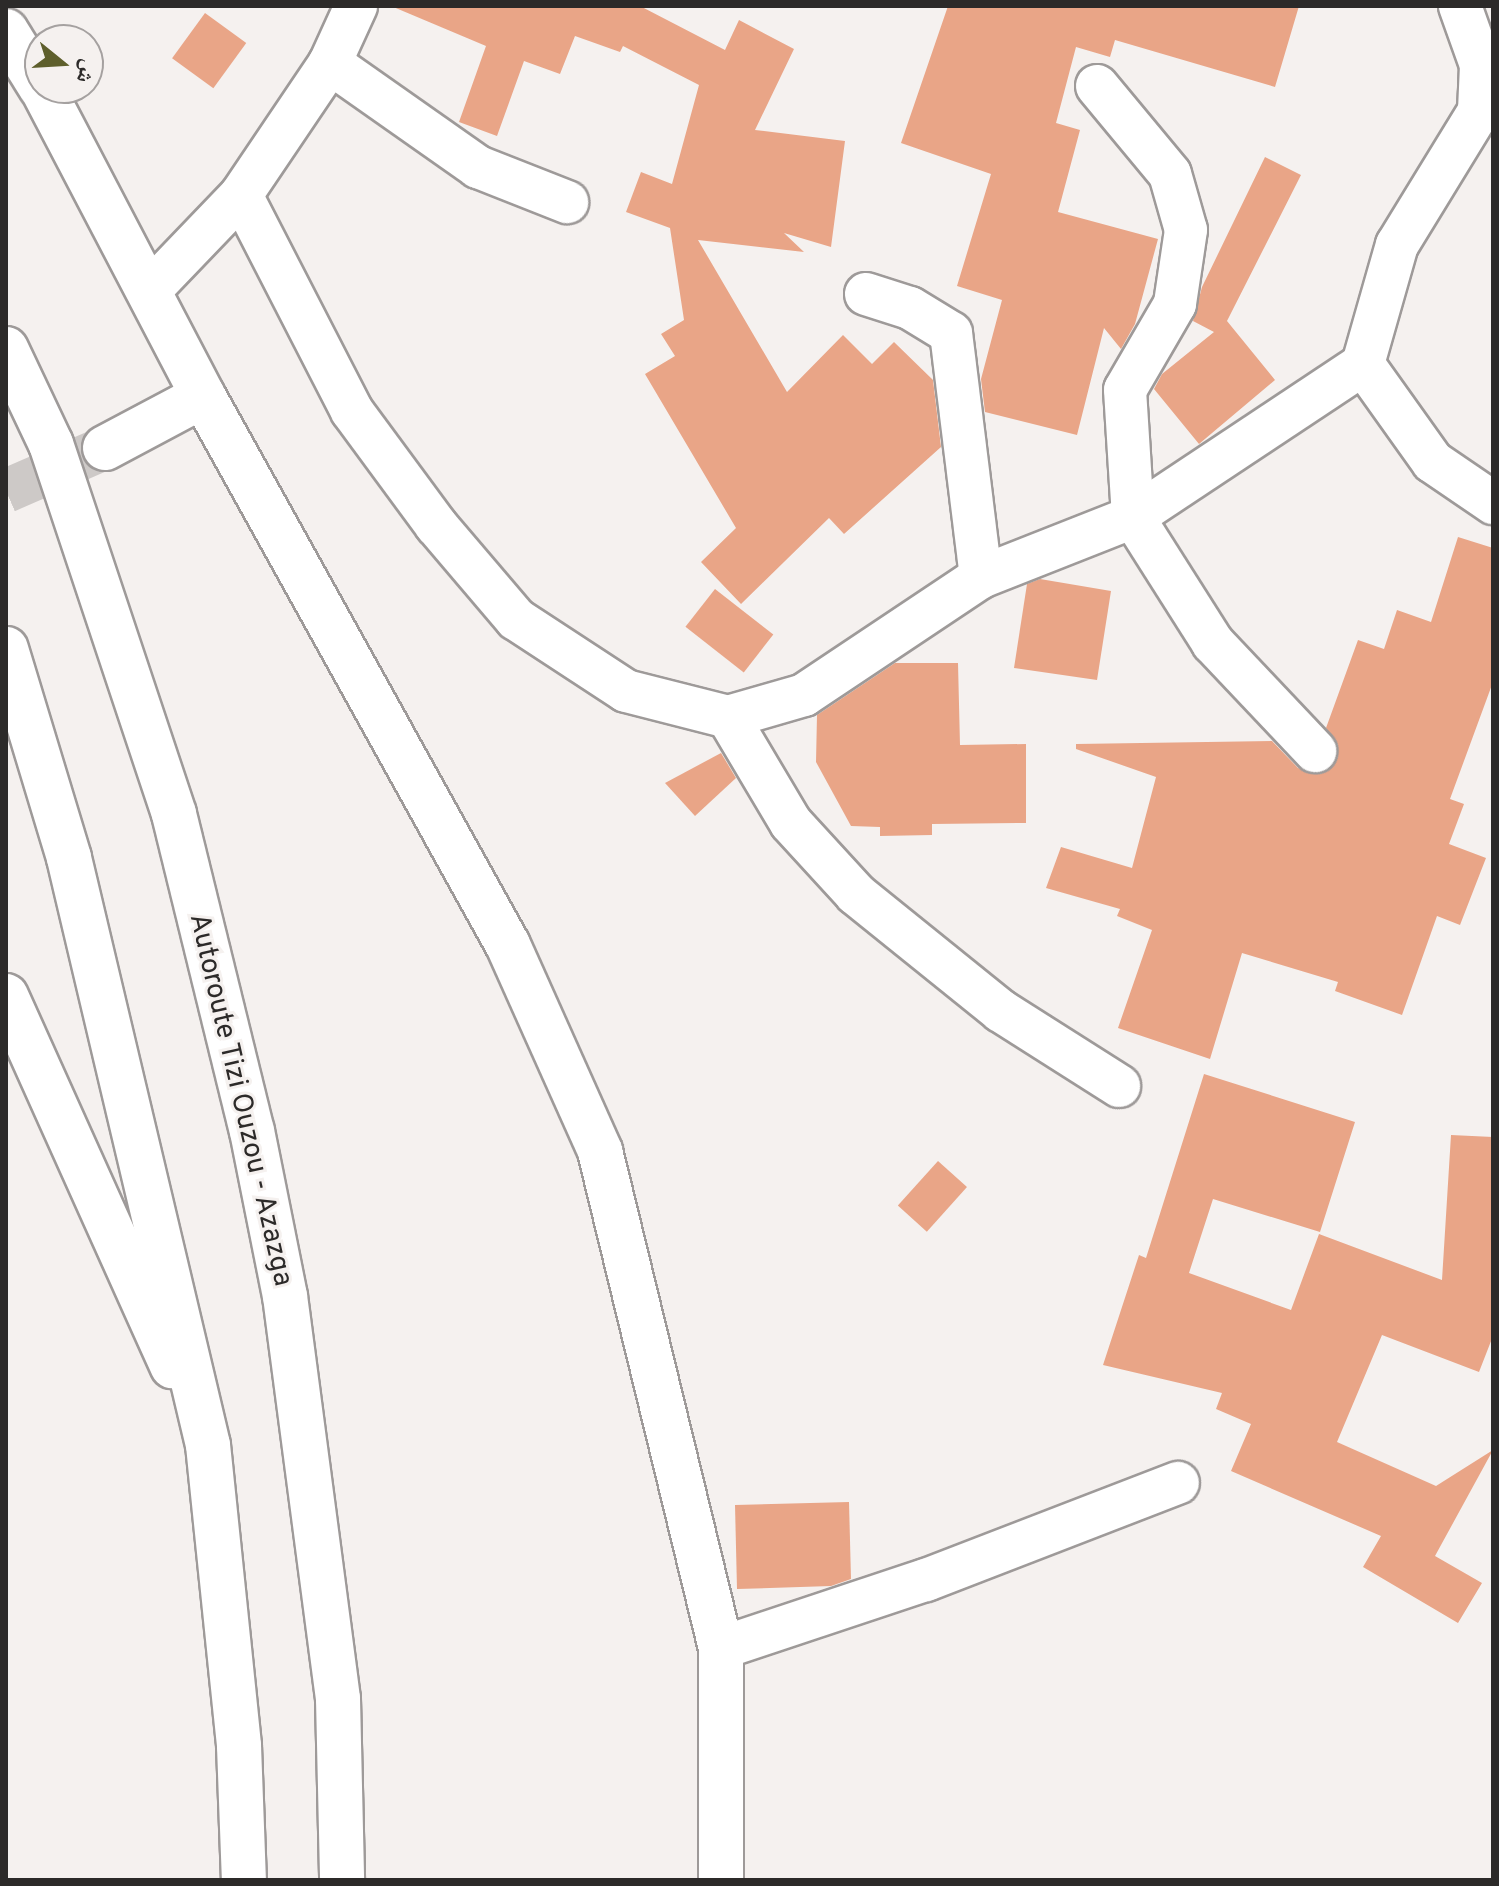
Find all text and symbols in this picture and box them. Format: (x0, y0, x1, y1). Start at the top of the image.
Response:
north arrow (24, 24, 104, 104)
text: ش (69, 56, 102, 86)
street label: Autoroute Tizi Ouzou - Azazga (181, 909, 299, 1291)

